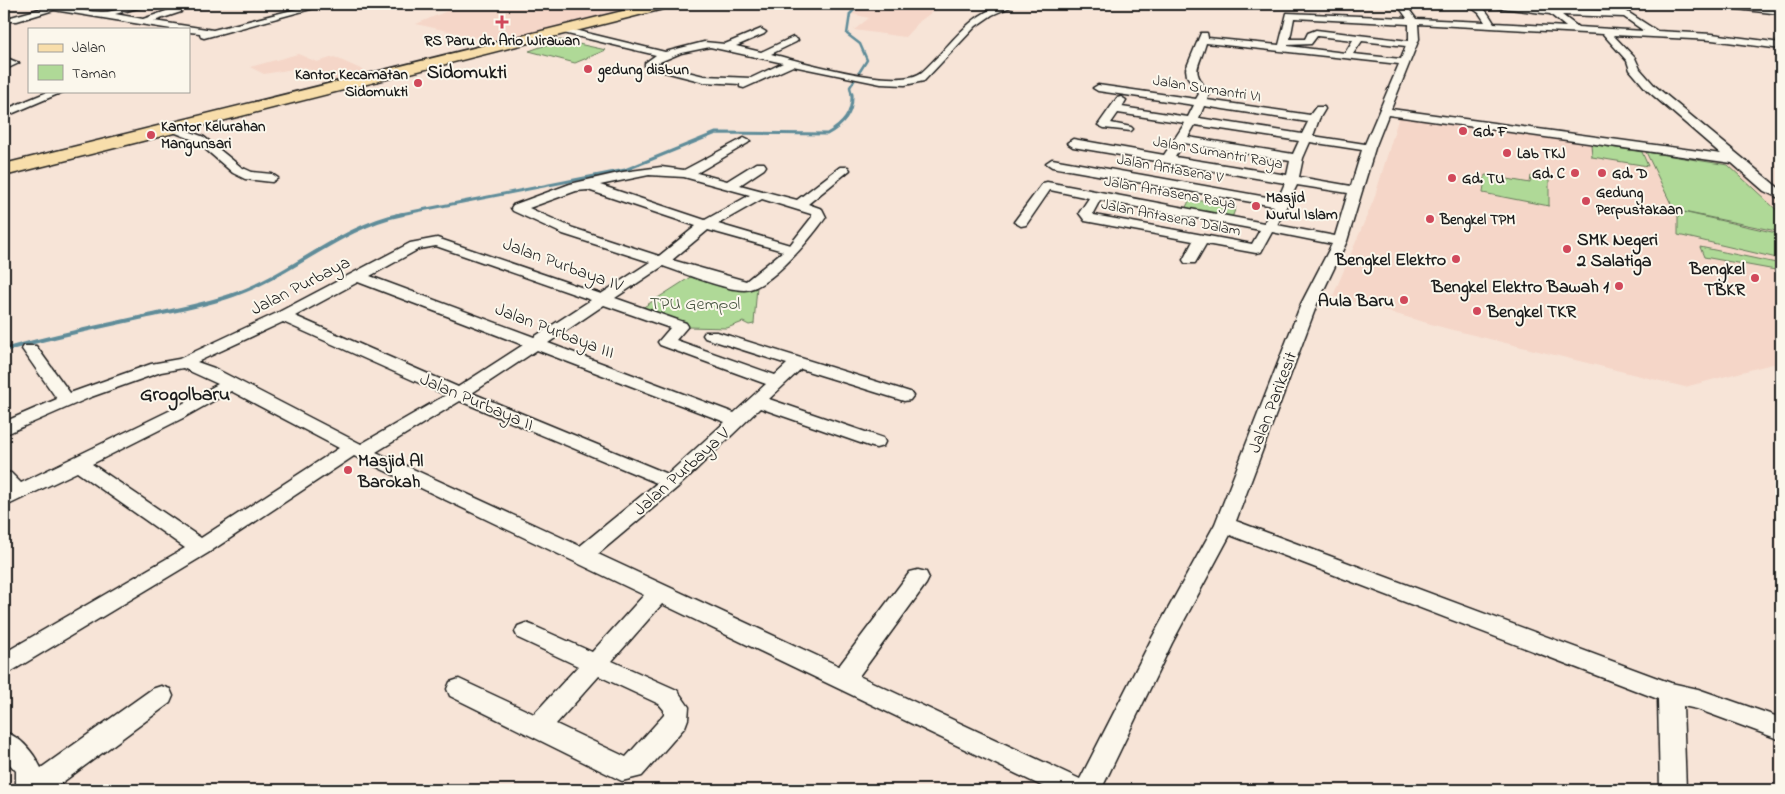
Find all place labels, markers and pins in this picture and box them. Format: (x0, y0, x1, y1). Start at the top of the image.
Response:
marker: RS Paru dr. Ario Wirawan (495, 15, 509, 29)
place label: RS Paru dr. Ario Wirawan (423, 30, 580, 52)
place label: gedung disbun (597, 59, 690, 83)
marker: gedung disbun (582, 63, 594, 75)
place label: Kantor Kecamatan Sidomukti (295, 64, 409, 103)
marker: Kantor Kecamatan Sidomukti (412, 77, 424, 89)
place label: Kantor Kelurahan Mangunsari (161, 116, 266, 157)
place label: Gd. F (1473, 121, 1508, 143)
marker: Gd. F (1457, 125, 1469, 137)
marker: Kantor Kelurahan Mangunsari (145, 129, 157, 141)
place label: Lab TKJ (1517, 143, 1566, 165)
marker: Lab TKJ (1501, 147, 1513, 159)
place label: Gd. C (1532, 163, 1566, 185)
place label: Gd. D (1612, 163, 1648, 185)
marker: Gd. C (1569, 167, 1581, 179)
marker: Gd. D (1596, 167, 1608, 179)
place label: Gd. TU (1462, 168, 1505, 190)
marker: Gd. TU (1446, 172, 1458, 184)
place label: Gedung Perpustakaan (1596, 182, 1683, 221)
place label: Masjid Nurul Islam (1266, 187, 1338, 226)
marker: Gedung Perpustakaan (1580, 195, 1592, 207)
marker: Masjid Nurul Islam (1250, 200, 1262, 212)
place label: Bengkel TPM (1439, 209, 1515, 233)
marker: Bengkel TPM (1424, 213, 1436, 225)
place label: SMK Negeri 2 Salatiga (1576, 228, 1658, 276)
marker: SMK Negeri 2 Salatiga (1561, 243, 1573, 255)
place label: Bengkel Elektro (1334, 248, 1446, 275)
marker: Bengkel Elektro (1450, 253, 1462, 265)
place label: Bengkel TBKR (1689, 257, 1746, 304)
marker: Bengkel TBKR (1749, 272, 1761, 284)
place label: Bengkel Elektro Bawah 1 (1431, 275, 1609, 302)
marker: Bengkel Elektro Bawah 1 (1613, 280, 1625, 292)
place label: Aula Baru (1318, 289, 1394, 315)
marker: Aula Baru (1398, 294, 1410, 306)
place label: Bengkel TKR (1486, 300, 1577, 327)
marker: Bengkel TKR (1471, 305, 1483, 317)
place label: Masjid Al Barokah (357, 449, 423, 496)
marker: Masjid Al Barokah (342, 464, 354, 476)

